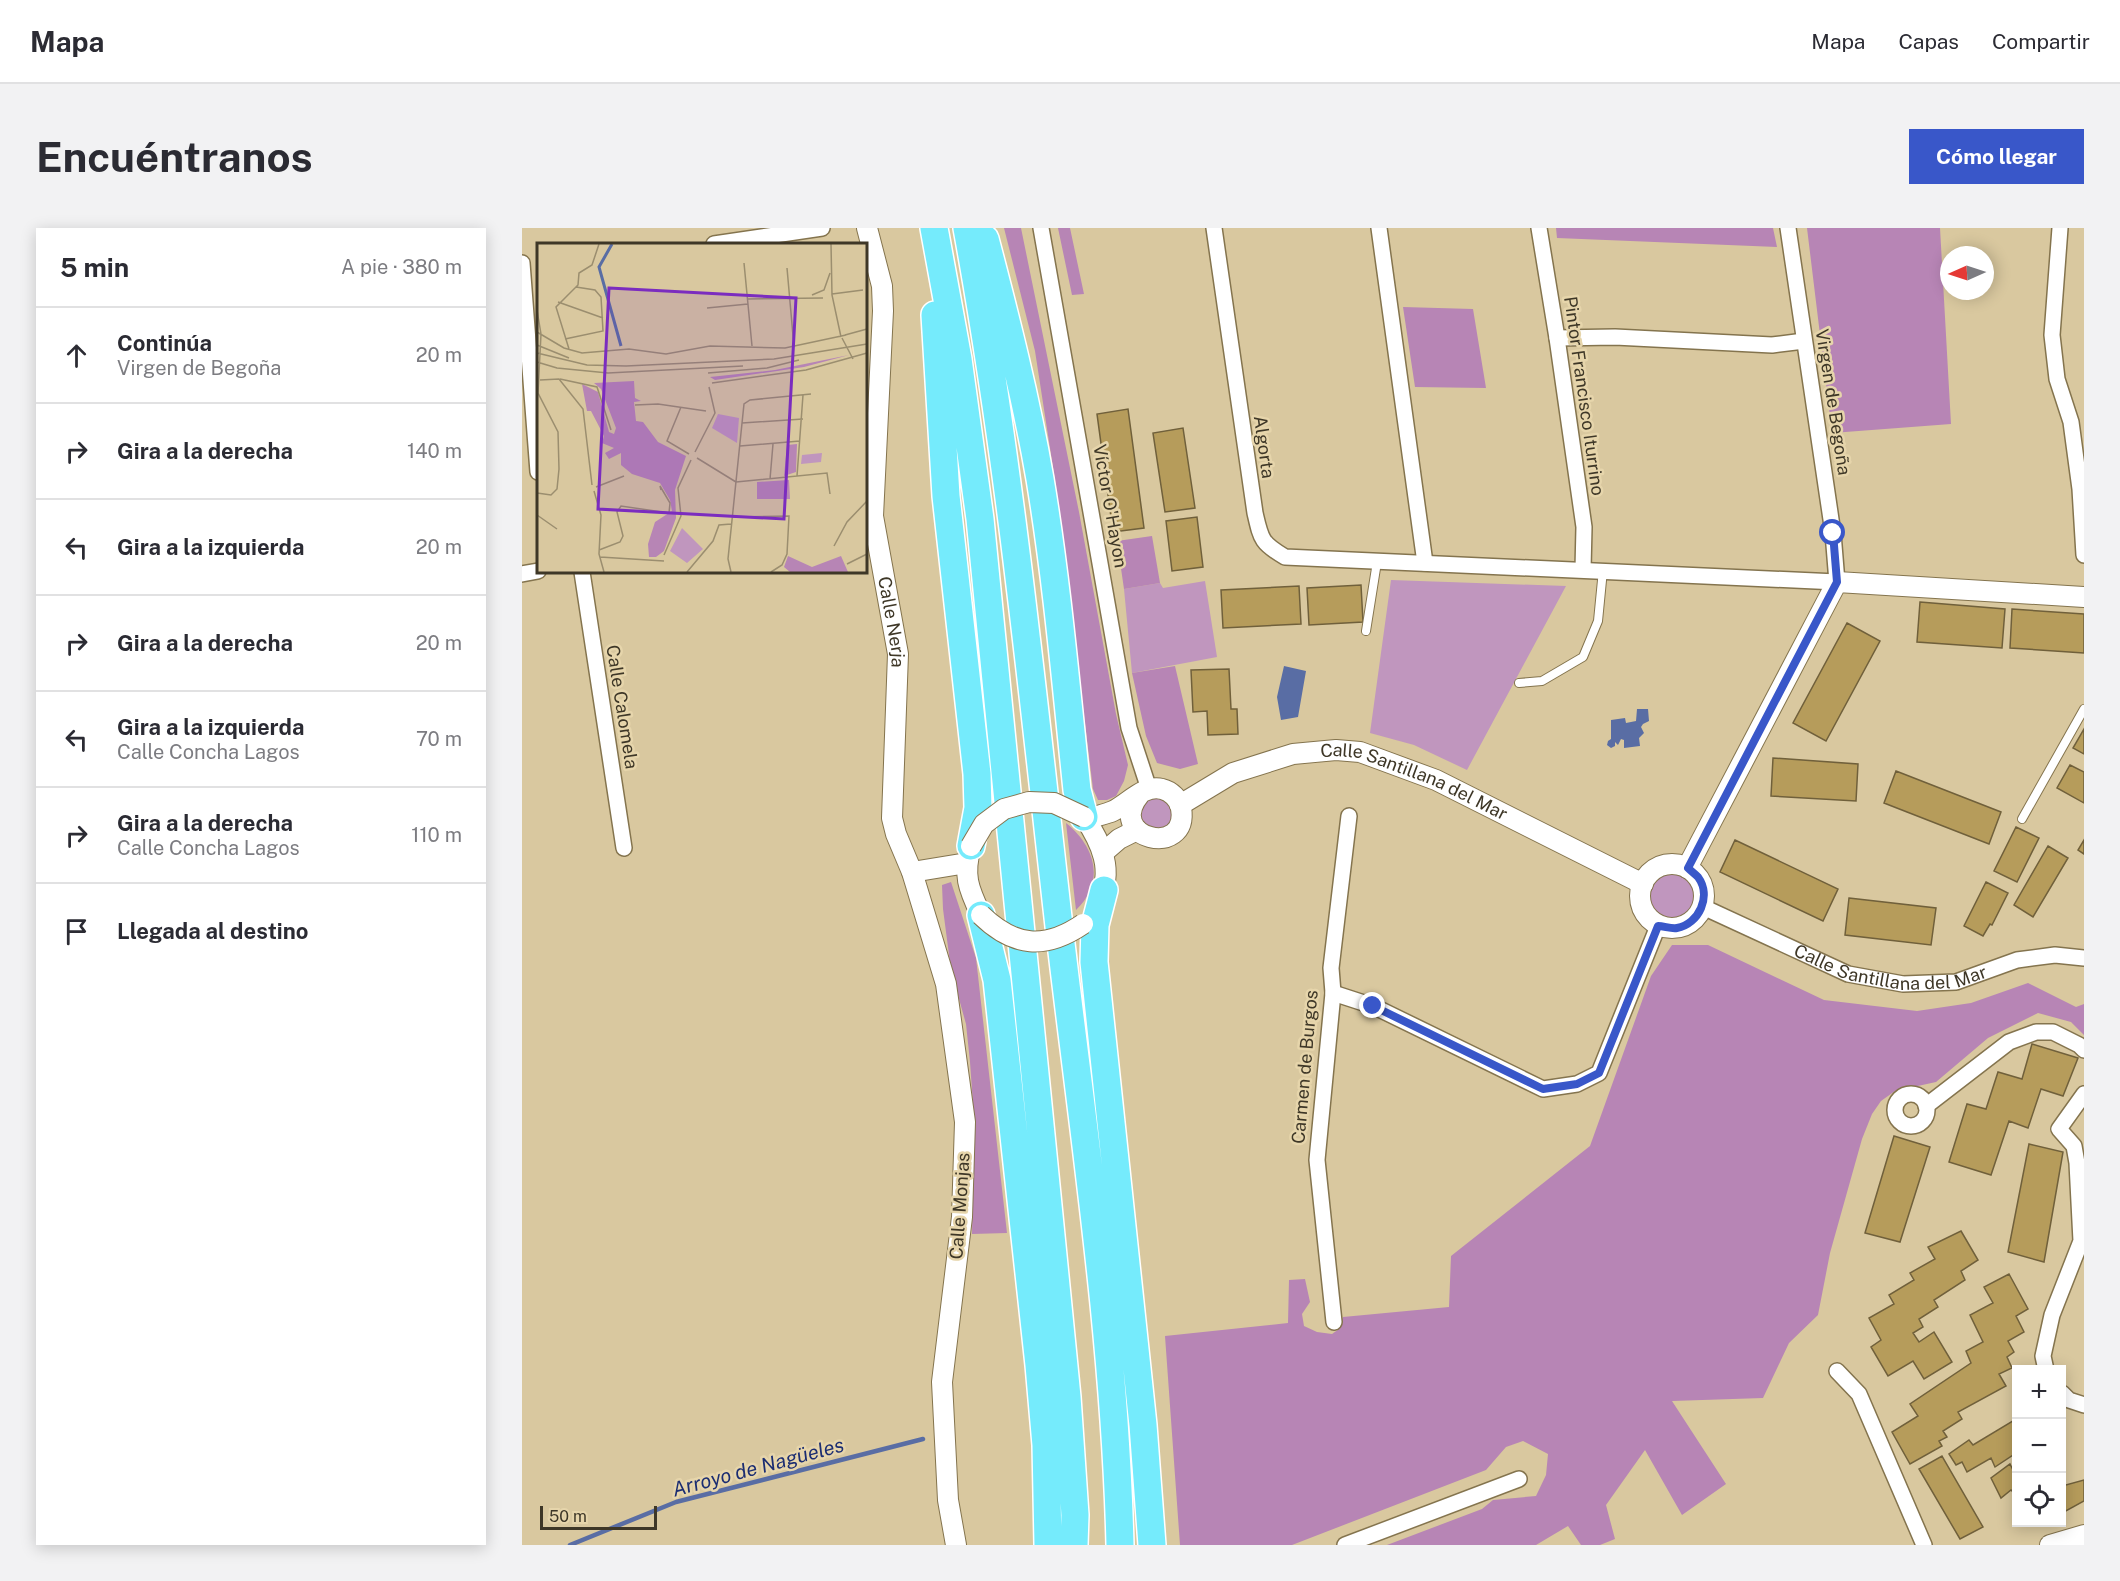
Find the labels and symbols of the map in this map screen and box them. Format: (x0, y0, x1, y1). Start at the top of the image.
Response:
inset map (537, 243, 867, 573)
north arrow (1940, 246, 1994, 300)
street label: Pintor Francisco Iturrino (1560, 295, 1609, 497)
street label: Virgen de Begoña (1812, 327, 1855, 477)
street label: Algorta (1250, 414, 1279, 480)
street label: Víctor O'Hayon (1089, 442, 1132, 569)
route start (1819, 519, 1845, 545)
street label: Calle Nerja (874, 575, 909, 668)
street label: Calle Calomela (602, 643, 643, 770)
street label: Calle Santillana del Mar (1319, 739, 1511, 824)
street label: Calle Santillana del Mar (1791, 940, 1989, 994)
street label: Carmen de Burgos (1287, 989, 1322, 1145)
route end (1359, 992, 1385, 1018)
street label: Calle Monjas (945, 1152, 974, 1260)
water label: Arroyo de Nagüeles (670, 1432, 847, 1501)
scale bar (540, 1503, 657, 1530)

